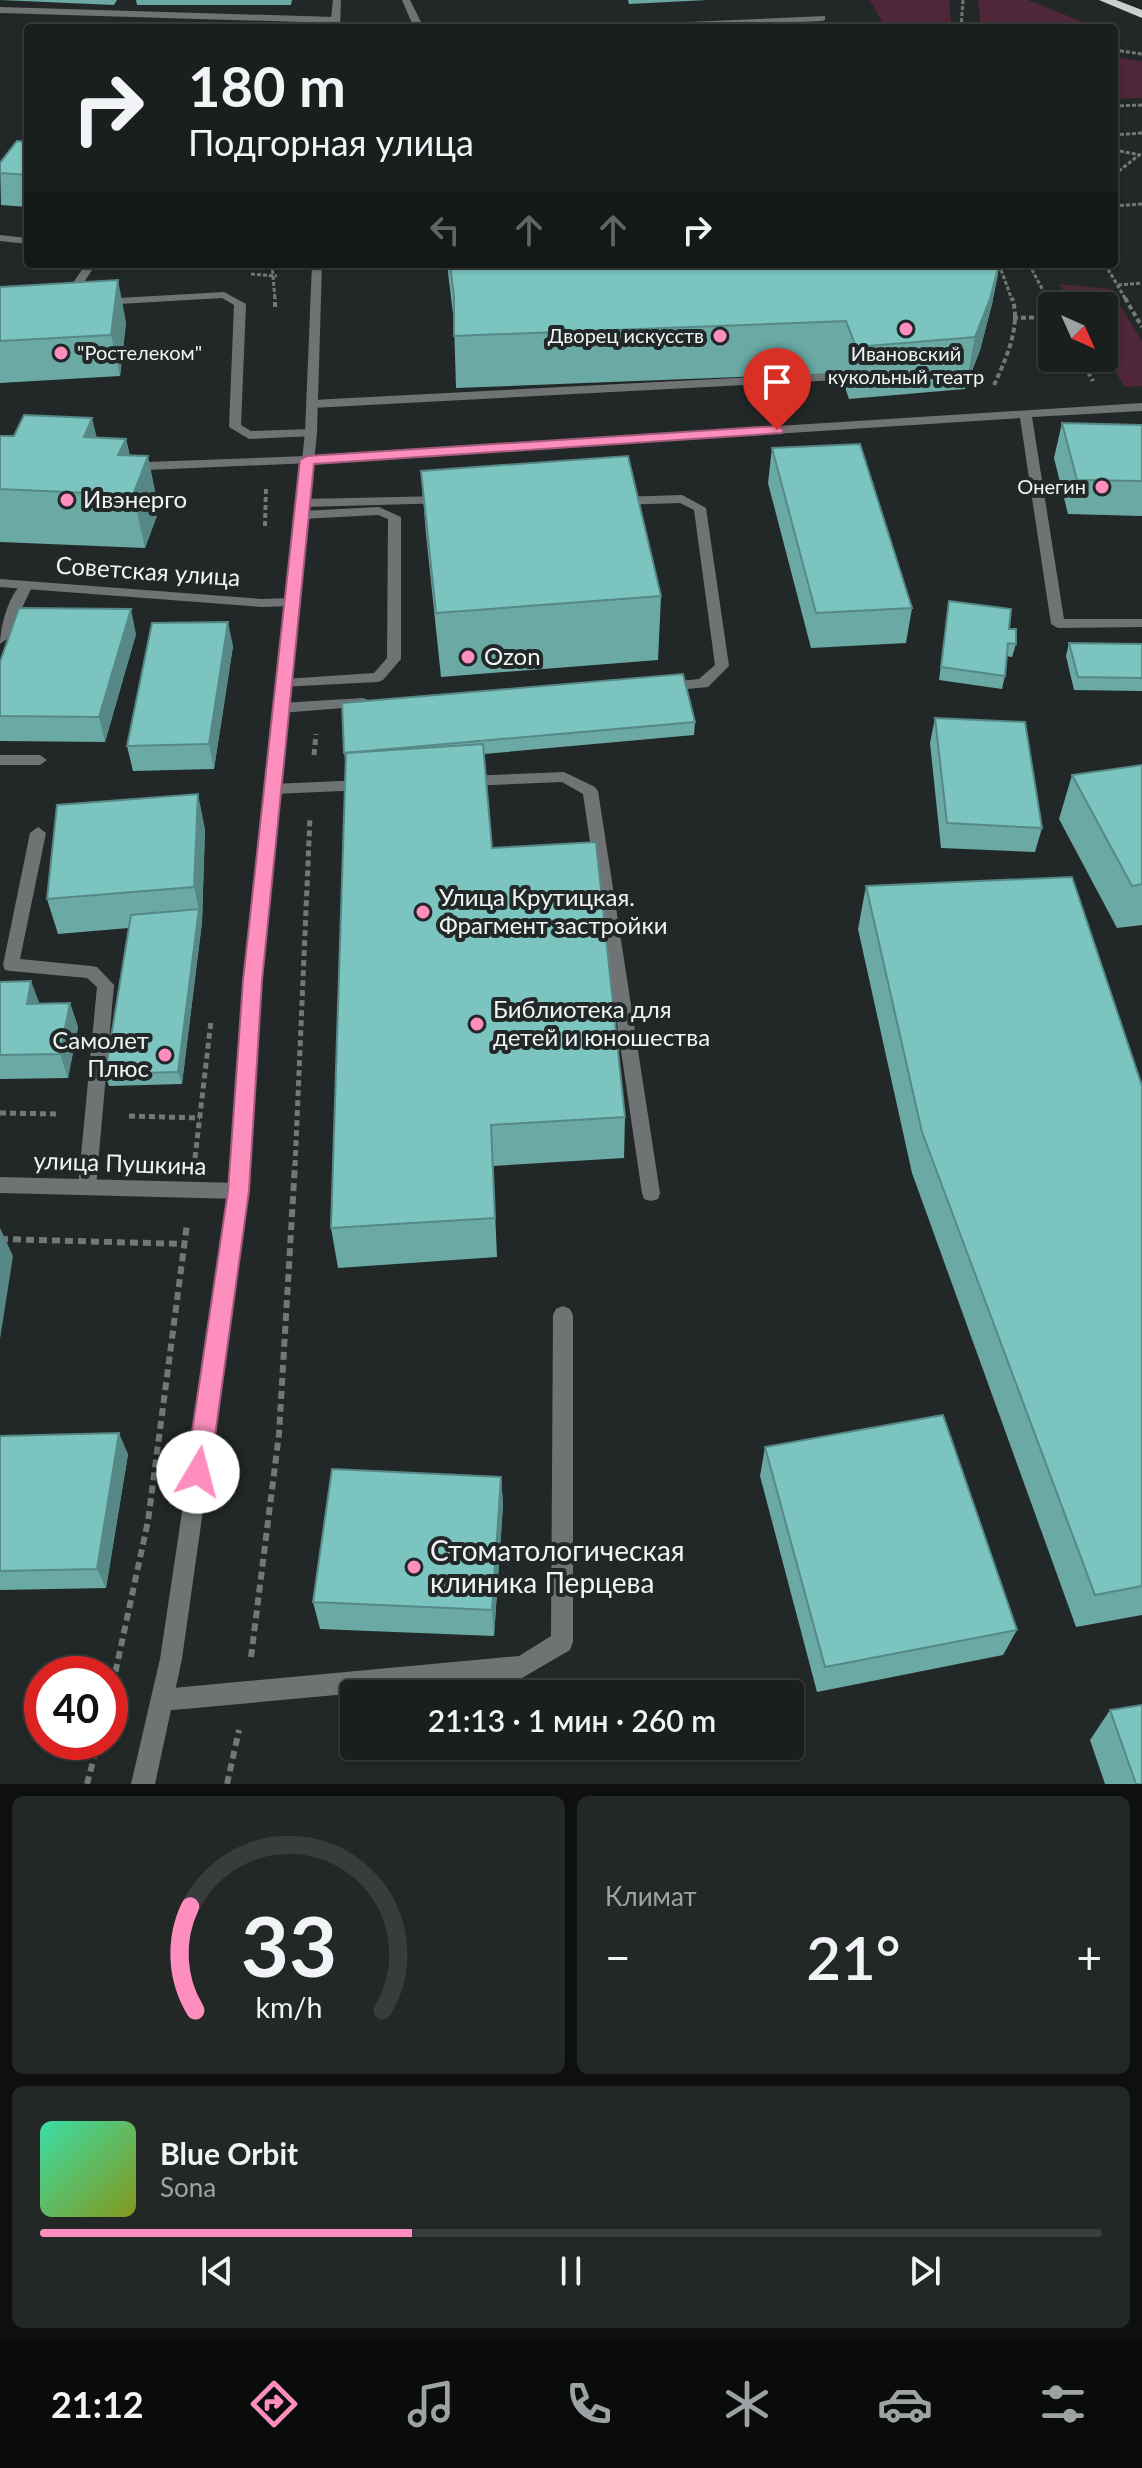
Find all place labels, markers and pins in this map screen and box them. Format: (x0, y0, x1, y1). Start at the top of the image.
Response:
marker: Ивановский кукольный театр (897, 320, 915, 338)
place label: Дворец искусств (548, 323, 704, 347)
marker: Дворец искусств (711, 327, 729, 345)
place label: "Ростелеком" (77, 340, 202, 364)
place label: Ивановский кукольный театр (828, 341, 984, 388)
marker: "Ростелеком" (52, 344, 70, 362)
pin (743, 348, 811, 430)
place label: Онегин (1017, 474, 1086, 498)
marker: Онегин (1093, 478, 1111, 496)
place label: Ивэнерго (83, 484, 187, 513)
marker: Ивэнерго (58, 491, 76, 509)
place label: Ozon (484, 641, 541, 670)
marker: Ozon (459, 648, 477, 666)
place label: Улица Крутицкая. Фрагмент застройки (439, 882, 668, 939)
marker: Улица Крутицкая. Фрагмент застройки (414, 903, 432, 921)
place label: Библиотека для детей и юношества (493, 994, 710, 1051)
marker: Библиотека для детей и юношества (468, 1015, 486, 1033)
place label: Самолет Плюс (52, 1025, 149, 1082)
marker: Самолет Плюс (156, 1046, 174, 1064)
place label: Стоматологическая клиника Перцева (430, 1533, 685, 1599)
marker: Стоматологическая клиника Перцева (405, 1558, 423, 1576)

